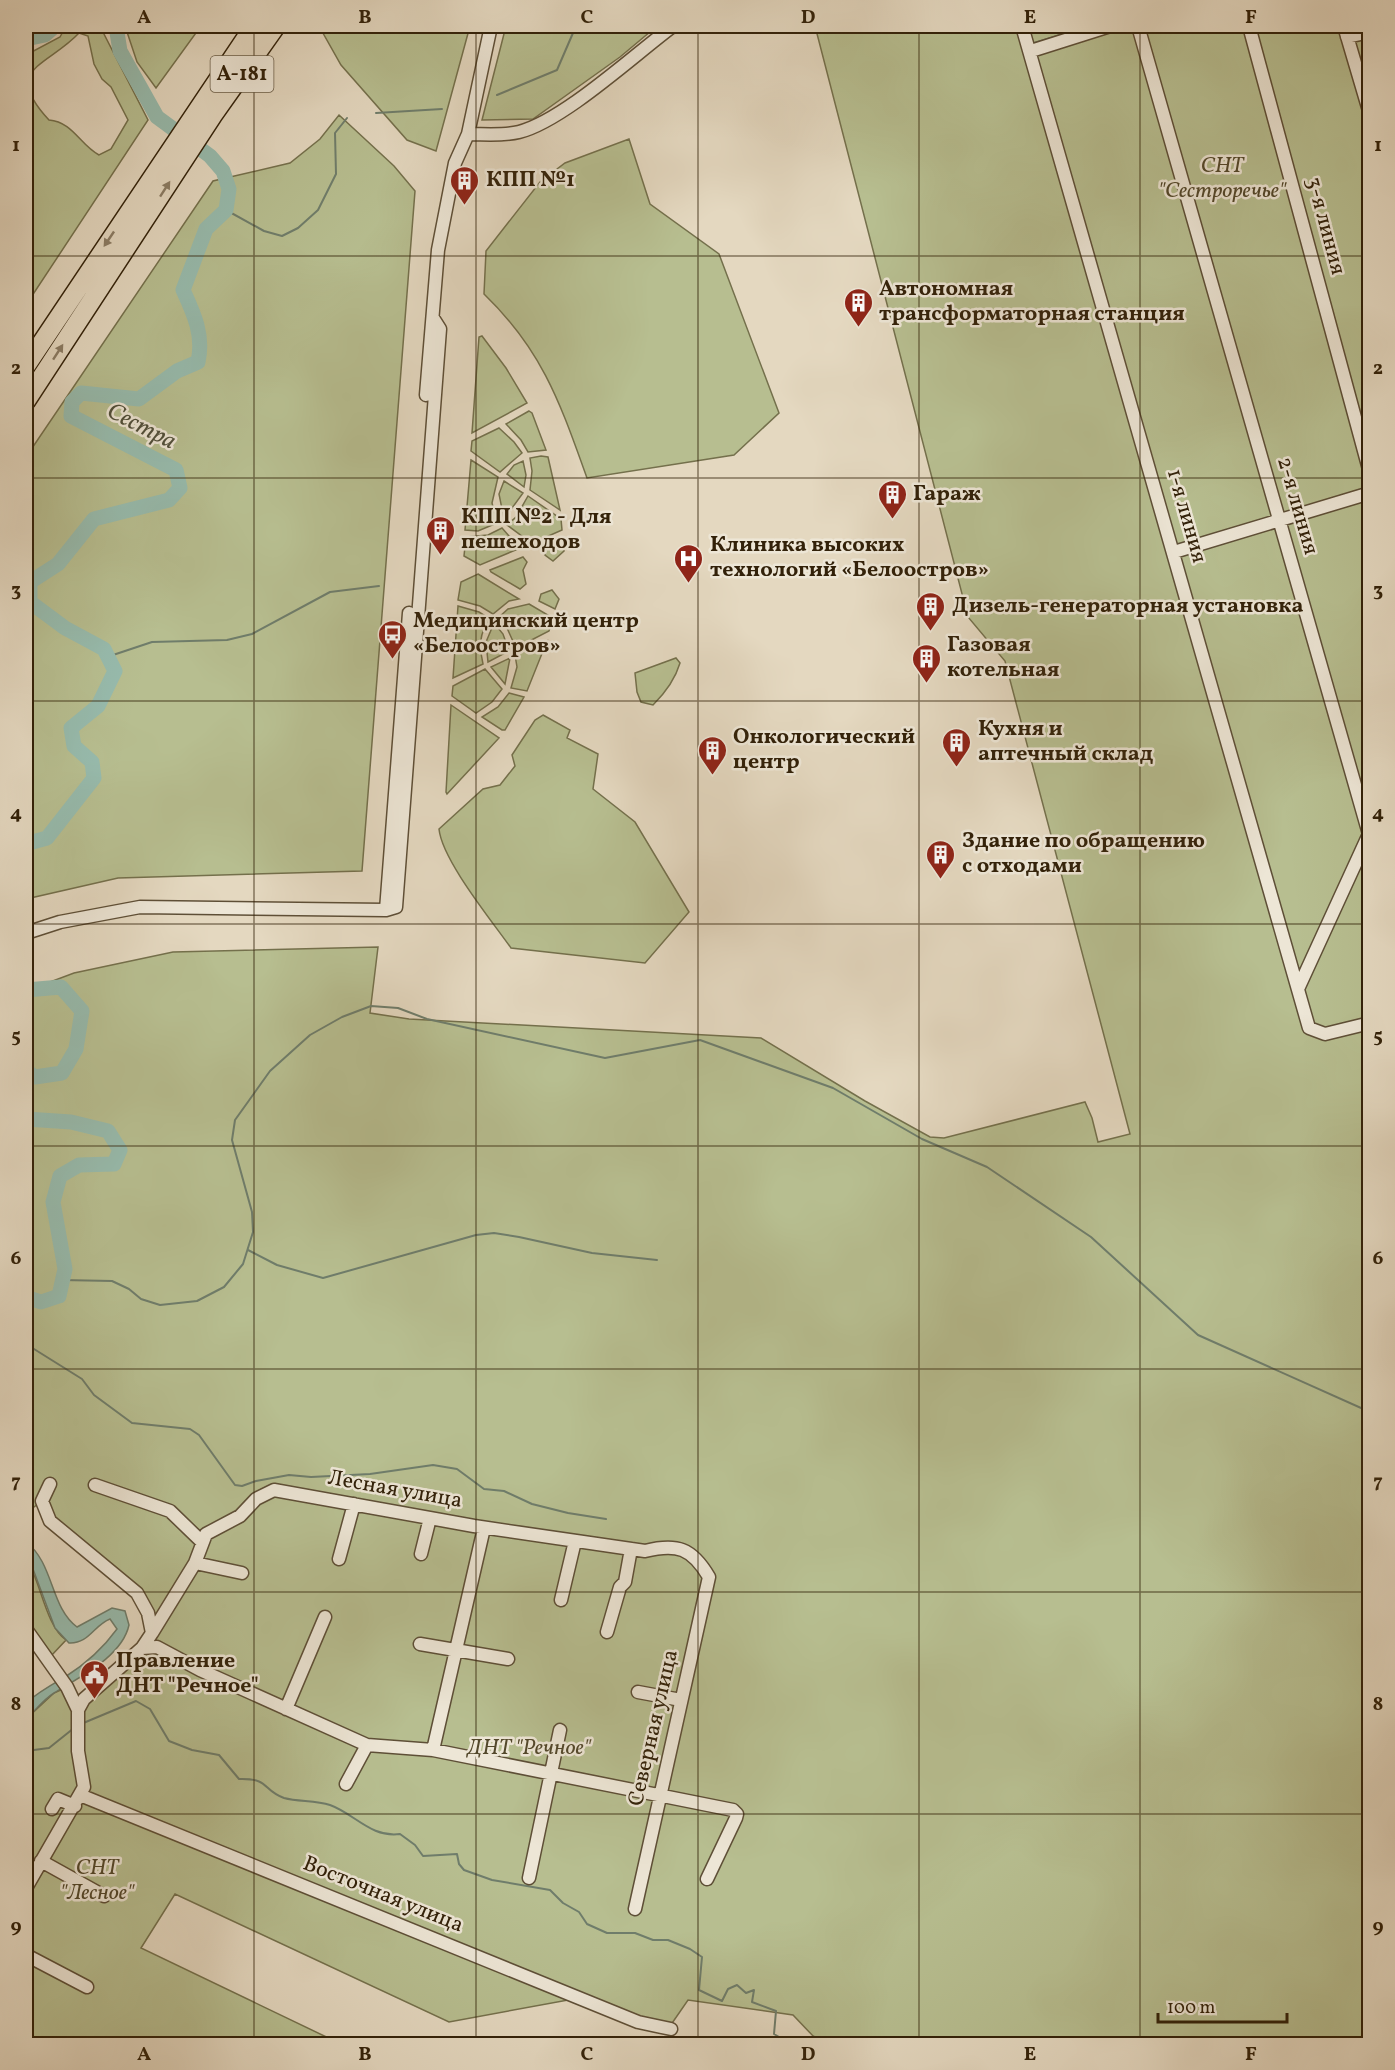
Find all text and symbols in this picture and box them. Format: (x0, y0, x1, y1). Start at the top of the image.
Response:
text: A (137, 4, 151, 32)
text: B (358, 4, 372, 32)
text: C (581, 4, 594, 32)
text: D (801, 4, 815, 32)
text: E (1024, 4, 1036, 32)
text: F (1245, 4, 1257, 32)
road number: А-181 (210, 56, 274, 92)
text: 1 (12, 132, 20, 160)
text: 1 (1374, 132, 1382, 160)
park label: СНТ "Сестроречье" (1158, 151, 1287, 207)
building icon: КПП №1 (449, 164, 481, 206)
place label: КПП №1 (486, 165, 575, 196)
street label: 3-я линия (1297, 174, 1353, 278)
one-way arrow (159, 181, 170, 197)
one-way arrow (104, 231, 115, 247)
place label: Автономная трансформаторная станция (879, 274, 1185, 330)
building icon: Автономная трансформаторная станция (842, 286, 874, 328)
one-way arrow (52, 344, 63, 360)
text: 2 (11, 355, 21, 383)
text: 2 (1373, 355, 1383, 383)
water label: Сестра (100, 395, 182, 459)
street label: 2-я линия (1268, 453, 1326, 559)
street label: 1-я линия (1158, 465, 1214, 567)
building icon: Гараж (876, 478, 908, 520)
place label: Гараж (913, 479, 981, 510)
place label: КПП №2 - Для пешеходов (461, 502, 612, 558)
building icon: КПП №2 - Для пешеходов (424, 514, 456, 556)
place label: Клиника высоких технологий «Белоостров» (710, 530, 989, 586)
hospital icon: Клиника высоких технологий «Белоостров» (673, 542, 705, 584)
text: 3 (11, 577, 21, 605)
text: 3 (1373, 577, 1383, 605)
building icon: Дизель-генераторная установка (915, 590, 947, 632)
place label: Дизель-генераторная установка (952, 591, 1303, 622)
place label: Медицинский центр «Белоостров» (413, 606, 639, 662)
bus stop icon: Медицинский центр «Белоостров» (376, 618, 408, 660)
place label: Газовая котельная (947, 630, 1060, 686)
building icon: Газовая котельная (910, 642, 942, 684)
place label: Кухня и аптечный склад (978, 714, 1154, 770)
place label: Онкологический центр (733, 722, 915, 778)
building icon: Кухня и аптечный склад (941, 726, 973, 768)
building icon: Онкологический центр (696, 734, 728, 776)
text: 4 (10, 800, 22, 828)
text: 4 (1372, 800, 1384, 828)
place label: Здание по обращению с отходами (962, 826, 1205, 882)
building icon: Здание по обращению с отходами (925, 838, 957, 880)
text: 5 (11, 1023, 21, 1051)
text: 5 (1373, 1023, 1383, 1051)
text: 6 (11, 1245, 22, 1273)
text: 6 (1373, 1245, 1384, 1273)
street label: Лесная улица (325, 1463, 465, 1517)
text: 7 (11, 1468, 21, 1496)
text: 7 (1373, 1468, 1383, 1496)
place label: Правление ДНТ "Речное" (116, 1646, 259, 1702)
street label: Северная улица (621, 1647, 687, 1809)
public building icon: Правление ДНТ "Речное" (79, 1658, 111, 1700)
text: 8 (11, 1691, 21, 1719)
text: 8 (1373, 1691, 1383, 1719)
park label: ДНТ "Речное" (465, 1733, 591, 1764)
street label: Восточная улица (298, 1849, 468, 1941)
park label: СНТ "Лесное" (60, 1853, 135, 1909)
text: 9 (10, 1913, 22, 1941)
text: 9 (1372, 1913, 1384, 1941)
scale bar (1158, 1986, 1287, 2024)
text: 100 m (1167, 1996, 1216, 2021)
text: A (137, 2041, 151, 2069)
text: B (358, 2041, 372, 2069)
text: C (581, 2041, 594, 2069)
text: D (801, 2041, 815, 2069)
text: E (1024, 2041, 1036, 2069)
text: F (1245, 2041, 1257, 2069)

